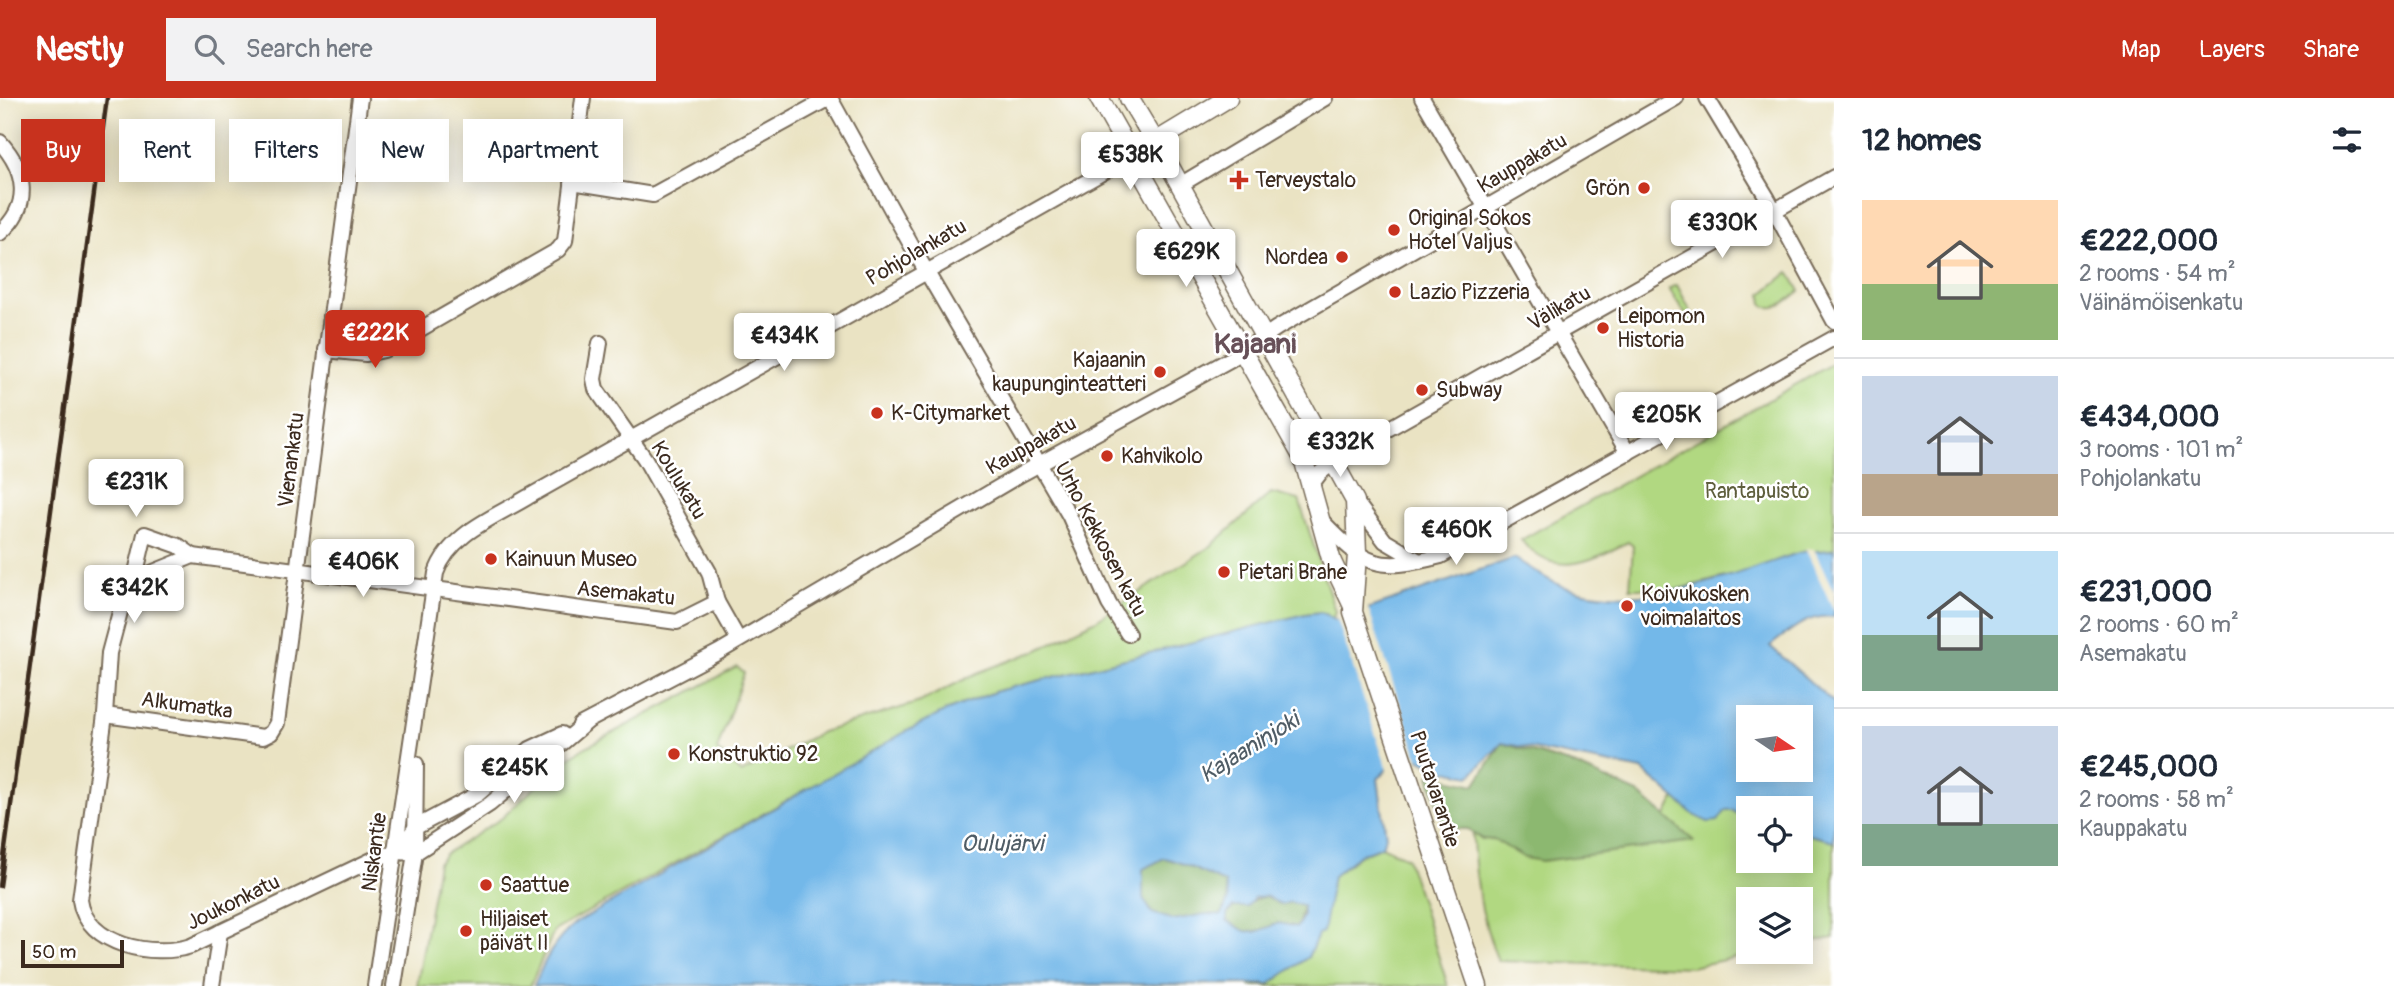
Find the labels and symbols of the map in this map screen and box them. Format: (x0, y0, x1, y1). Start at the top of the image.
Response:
street label: Kauppakatu (1473, 127, 1572, 200)
pin: €538K (1081, 132, 1179, 192)
place label: Terveystalo (1255, 167, 1356, 194)
marker: Terveystalo (1229, 170, 1249, 190)
place label: Grön (1585, 175, 1630, 202)
marker: Grön (1636, 180, 1652, 196)
pin: €330K (1673, 200, 1771, 260)
place label: Original Sokos Hotel Valjus (1408, 205, 1531, 256)
street label: Pohjolankatu (861, 213, 971, 292)
marker: Original Sokos Hotel Valjus (1386, 222, 1402, 238)
pin: €629K (1137, 230, 1235, 289)
place label: Nordea (1265, 244, 1328, 271)
marker: Nordea (1334, 249, 1350, 265)
place label: Lazio Pizzeria (1409, 279, 1530, 306)
street label: Välikatu (1523, 280, 1596, 337)
marker: Lazio Pizzeria (1387, 284, 1403, 300)
place label: Leipomon Historia (1617, 303, 1705, 354)
pin: €222K (326, 310, 424, 370)
pin: €434K (735, 314, 833, 373)
marker: Leipomon Historia (1595, 320, 1611, 336)
district label: Kajaani (1214, 327, 1296, 362)
place label: Kajaanin kaupunginteatteri (993, 347, 1146, 398)
marker: Kajaanin kaupunginteatteri (1152, 364, 1168, 380)
place label: Subway (1436, 377, 1502, 404)
marker: Subway (1414, 382, 1430, 398)
pin: €205K (1617, 392, 1715, 452)
place label: K-Citymarket (891, 400, 1011, 427)
marker: K-Citymarket (869, 405, 885, 421)
street label: Kauppakatu (981, 410, 1081, 481)
street label: Vienankatu (272, 411, 311, 509)
pin: €332K (1291, 420, 1389, 479)
street label: Koulukatu (645, 436, 713, 524)
place label: Kahvikolo (1121, 443, 1203, 470)
marker: Kahvikolo (1099, 448, 1115, 464)
street label: Urho Kekkosen katu (1048, 457, 1153, 621)
pin: €231K (87, 460, 185, 519)
park label: Rantapuisto (1705, 478, 1809, 505)
pin: €460K (1407, 508, 1505, 567)
pin: €406K (314, 540, 412, 599)
place label: Kainuun Museo (505, 546, 637, 573)
marker: Kainuun Museo (483, 551, 499, 567)
place label: Pietari Brahe (1238, 559, 1348, 586)
marker: Pietari Brahe (1216, 564, 1232, 580)
pin: €342K (85, 566, 183, 625)
street label: Asemakatu (576, 575, 676, 612)
place label: Koivukosken voimalaitos (1640, 581, 1749, 632)
marker: Koivukosken voimalaitos (1619, 598, 1635, 614)
street label: Alkumatka (139, 686, 234, 725)
water label: Kajaaninjoki (1194, 703, 1308, 789)
north arrow (1736, 705, 1813, 782)
street label: Puutavarantie (1403, 727, 1466, 851)
place label: Konstruktio 92 (688, 741, 818, 768)
pin: €245K (465, 746, 563, 805)
marker: Konstruktio 92 (666, 746, 682, 762)
street label: Niskantie (356, 810, 393, 893)
water label: Oulujärvi (961, 829, 1047, 858)
street label: Joukonkatu (182, 868, 284, 937)
place label: Saattue (500, 872, 570, 899)
marker: Saattue (478, 877, 494, 893)
place label: Hiljaiset päivät II (480, 906, 549, 957)
marker: Hiljaiset päivät II (458, 923, 474, 939)
scale bar (21, 937, 124, 969)

